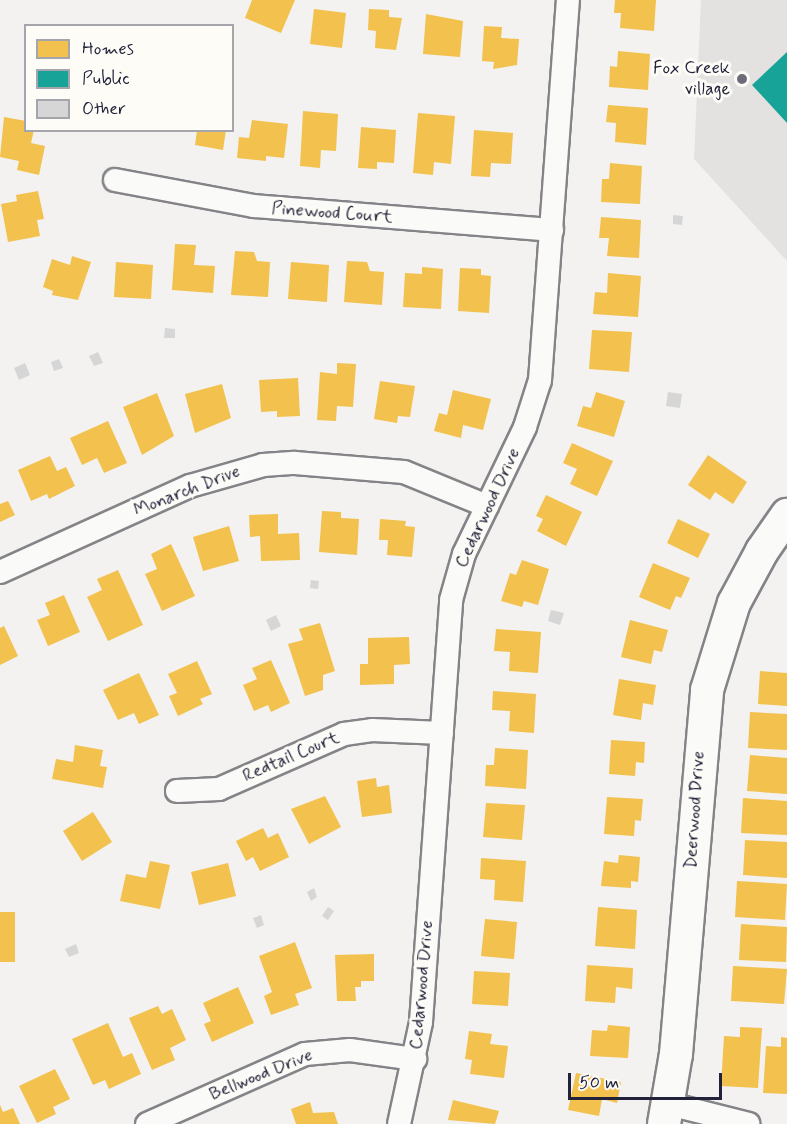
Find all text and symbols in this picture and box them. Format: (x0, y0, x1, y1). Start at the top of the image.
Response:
legend (24, 24, 234, 132)
text: Homes (82, 37, 134, 61)
place label: Fox Creek village (654, 58, 730, 100)
text: Public (82, 67, 130, 91)
marker: Fox Creek village (735, 72, 749, 86)
text: Other (82, 97, 126, 121)
street label: Pinewood Court (273, 198, 391, 228)
street label: Cedarwood Drive (451, 445, 525, 571)
street label: Monarch Drive (131, 461, 243, 521)
street label: Redtail Court (240, 727, 342, 787)
street label: Deerwood Drive (680, 751, 710, 869)
street label: Cedarwood Drive (406, 920, 438, 1050)
street label: Bellwood Drive (207, 1045, 315, 1105)
scale bar (571, 1061, 726, 1099)
text: 50 m (579, 1071, 619, 1095)

